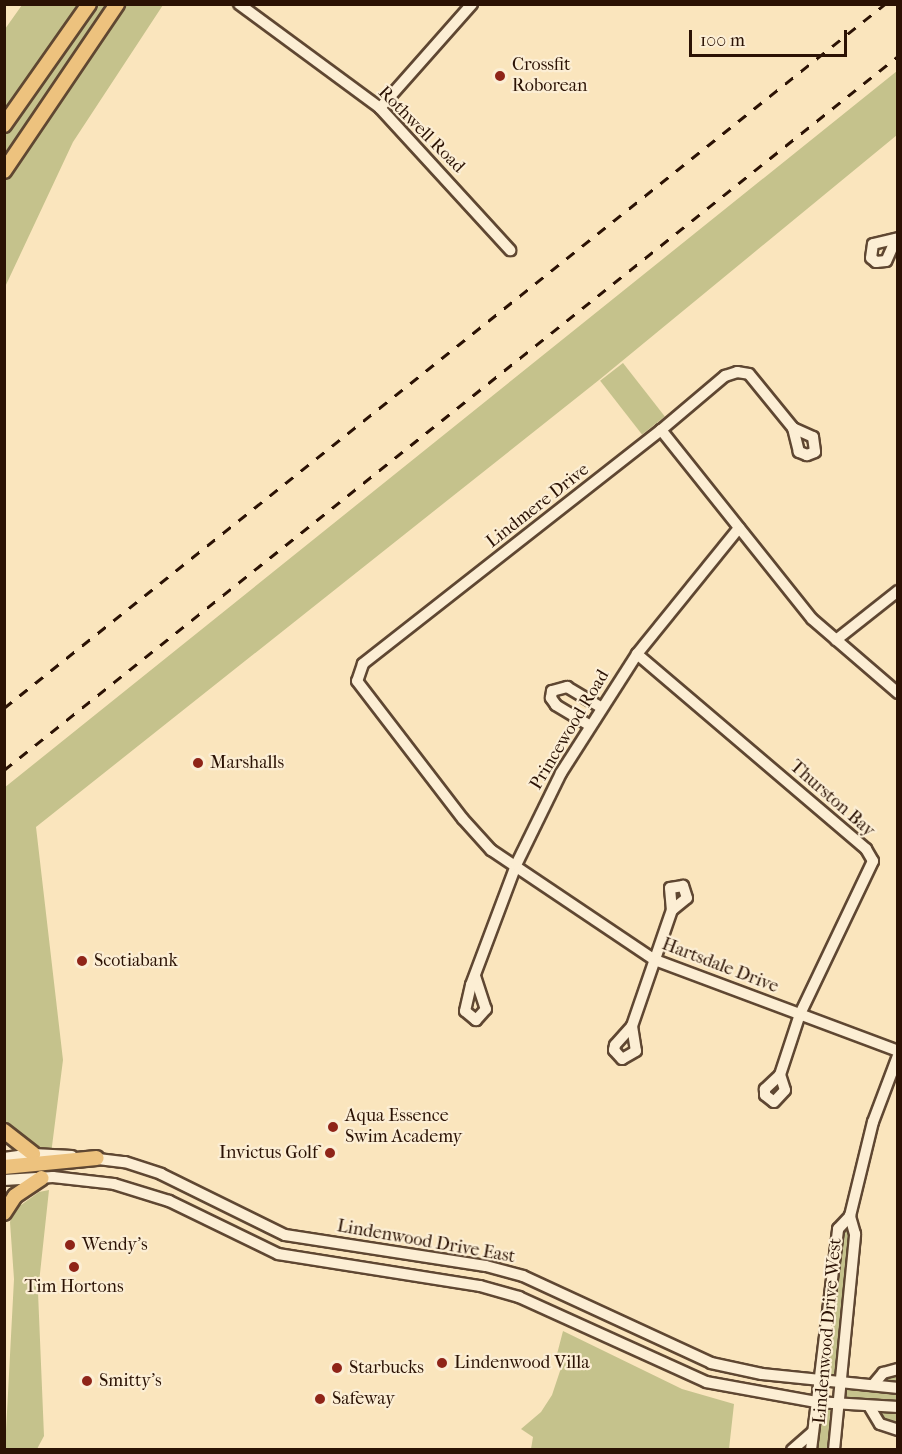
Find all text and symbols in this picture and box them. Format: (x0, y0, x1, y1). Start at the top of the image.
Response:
scale bar (692, 18, 850, 56)
text: 100 m (700, 30, 745, 51)
place label: Crossfit Roborean (512, 55, 588, 98)
marker: Crossfit Roborean (493, 69, 507, 83)
street label: Rothwell Road (373, 82, 469, 178)
street label: Lindmere Drive (482, 459, 594, 553)
street label: Princewood Road (526, 666, 614, 794)
place label: Marshalls (210, 752, 284, 774)
marker: Marshalls (191, 756, 205, 770)
street label: Thurston Bay (785, 756, 879, 842)
street label: Hartsdale Drive (659, 934, 781, 998)
place label: Scotiabank (94, 950, 178, 972)
marker: Scotiabank (75, 954, 89, 968)
place label: Aqua Essence Swim Academy (345, 1106, 462, 1148)
marker: Aqua Essence Swim Academy (326, 1120, 340, 1134)
place label: Invictus Golf (219, 1142, 318, 1164)
marker: Invictus Golf (323, 1146, 337, 1160)
street label: Lindenwood Drive East (335, 1216, 517, 1268)
place label: Wendy's (82, 1234, 148, 1256)
street label: Lindenwood Drive West (809, 1237, 847, 1425)
marker: Wendy's (63, 1238, 77, 1252)
marker: Tim Hortons (67, 1260, 81, 1274)
place label: Tim Hortons (24, 1276, 124, 1298)
place label: Lindenwood Villa (454, 1352, 590, 1374)
marker: Lindenwood Villa (435, 1356, 449, 1370)
place label: Starbucks (349, 1357, 424, 1379)
marker: Starbucks (330, 1361, 344, 1375)
place label: Smitty's (99, 1370, 162, 1392)
marker: Smitty's (80, 1374, 94, 1388)
place label: Safeway (332, 1388, 395, 1410)
marker: Safeway (313, 1392, 327, 1406)

